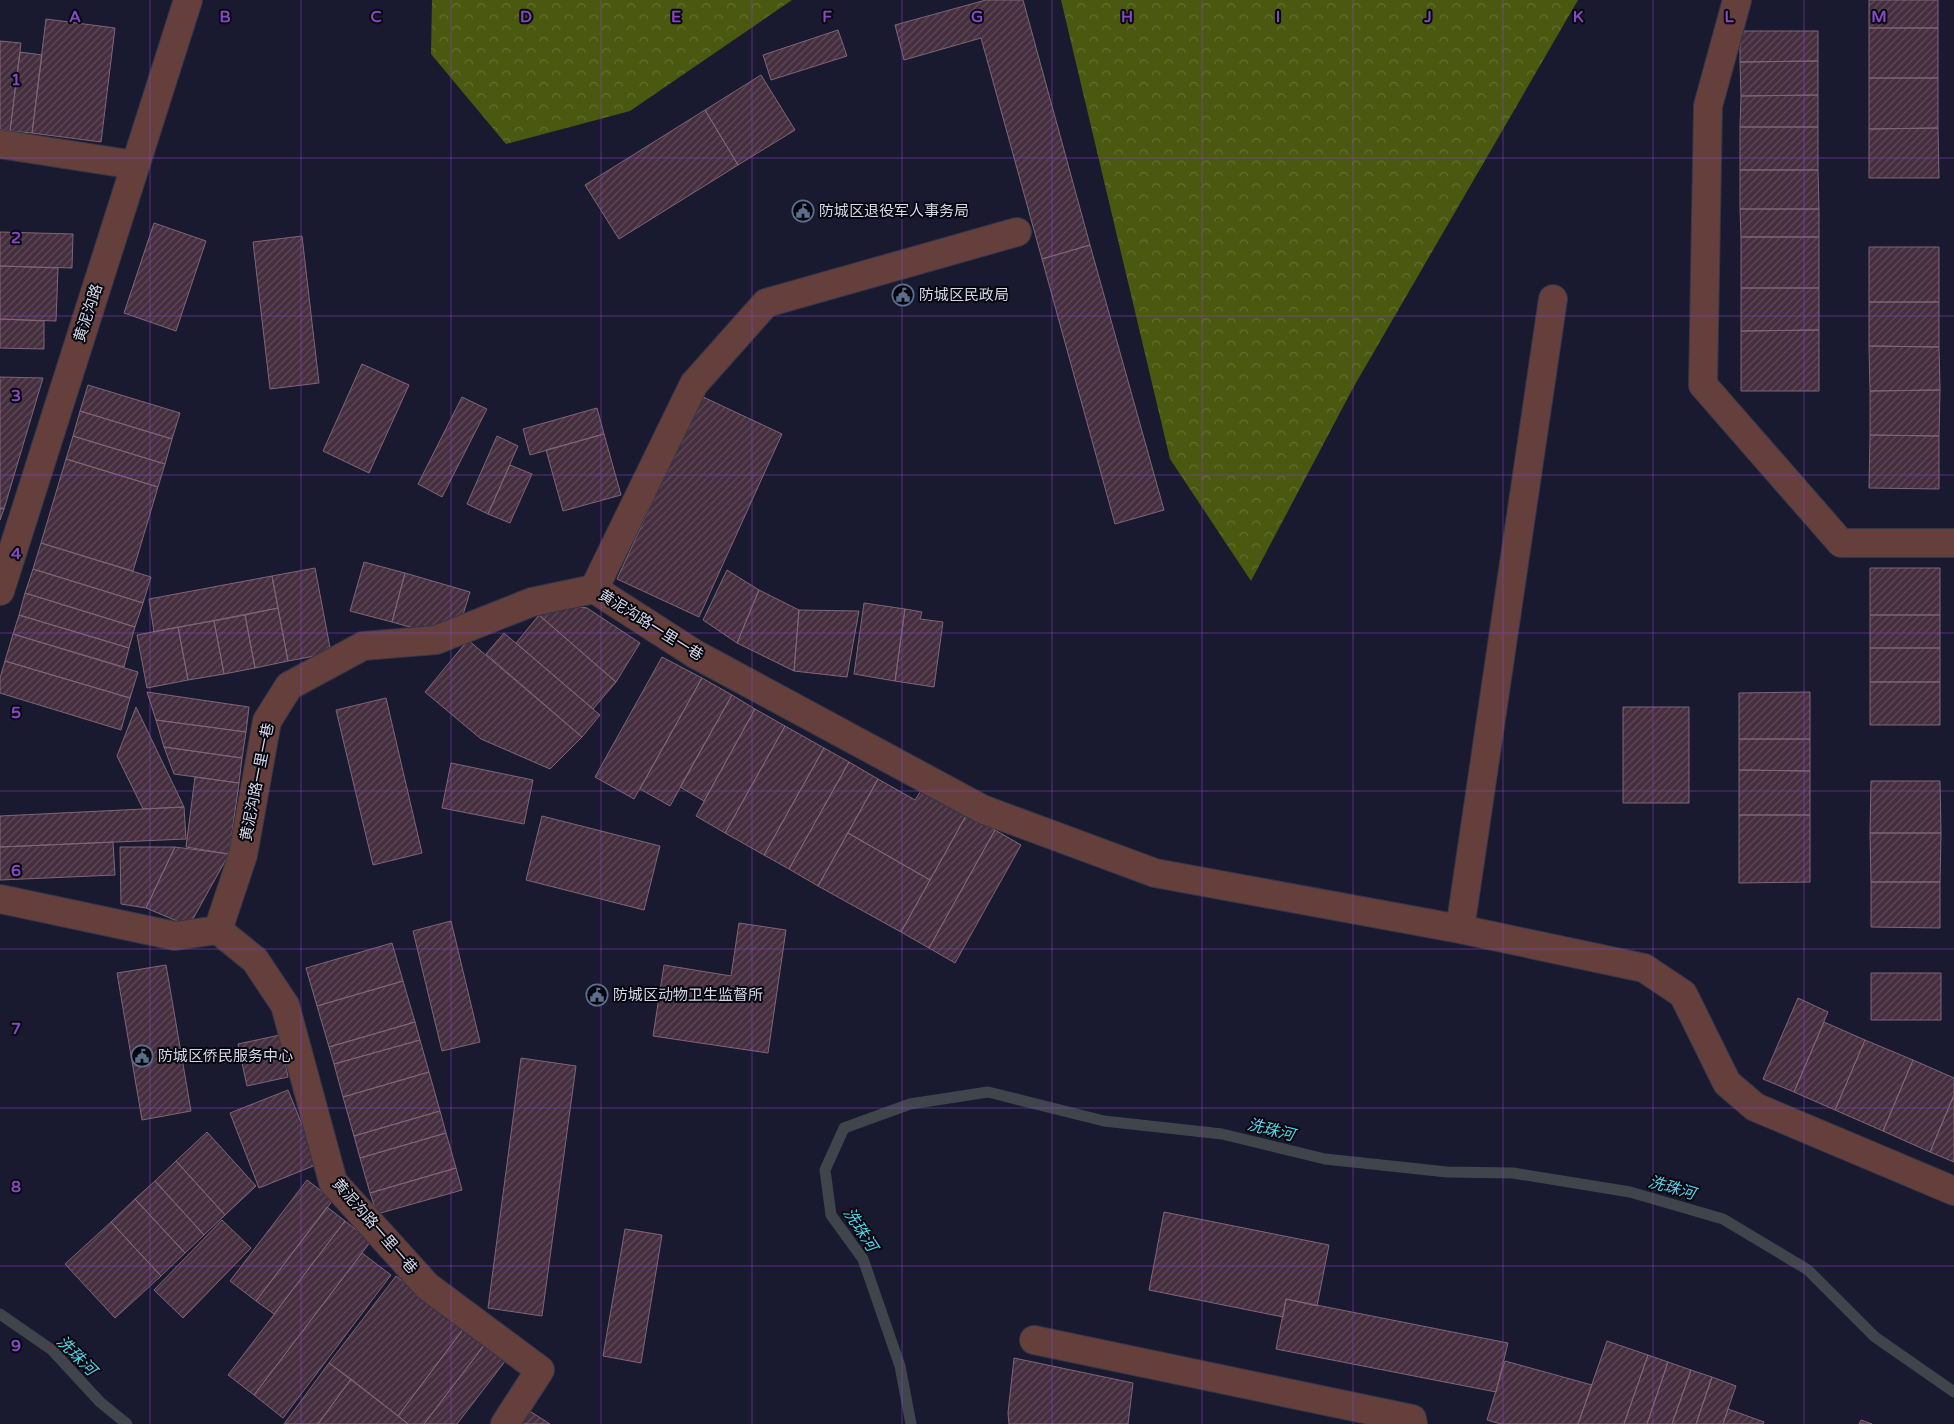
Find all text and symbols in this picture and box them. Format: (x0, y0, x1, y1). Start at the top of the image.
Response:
text: A (69, 7, 81, 27)
text: B (219, 7, 231, 27)
text: C (370, 7, 382, 27)
text: D (520, 7, 532, 27)
text: E (671, 7, 681, 27)
text: F (822, 7, 832, 27)
text: G (971, 7, 983, 27)
text: H (1121, 7, 1133, 27)
text: I (1276, 7, 1280, 27)
text: J (1423, 7, 1432, 27)
text: K (1573, 7, 1584, 27)
text: L (1724, 7, 1734, 27)
text: M (1871, 7, 1887, 27)
text: 1 (11, 70, 21, 90)
public building icon: 防城区退役军人事务局 (791, 199, 815, 223)
place label: 防城区退役军人事务局 (819, 202, 969, 220)
text: 2 (11, 228, 21, 248)
street label: 黄泥沟路 (70, 282, 106, 344)
public building icon: 防城区民政局 (891, 283, 915, 307)
place label: 防城区民政局 (919, 286, 1009, 304)
text: 3 (11, 386, 21, 406)
text: 4 (11, 544, 21, 564)
street label: 黄泥沟路一里一巷 (595, 586, 707, 664)
text: 5 (11, 703, 21, 723)
street label: 黄泥沟路一里一巷 (237, 721, 277, 843)
text: 6 (11, 861, 21, 881)
public building icon: 防城区动物卫生监督所 (585, 983, 609, 1007)
place label: 防城区动物卫生监督所 (613, 986, 763, 1004)
text: 7 (11, 1019, 21, 1039)
public building icon: 防城区侨民服务中心 (130, 1044, 154, 1068)
place label: 防城区侨民服务中心 (158, 1047, 293, 1065)
water label: 洗珠河 (1245, 1114, 1299, 1146)
water label: 洗珠河 (1646, 1172, 1700, 1205)
street label: 黄泥沟路一里一巷 (329, 1175, 421, 1277)
text: 8 (11, 1177, 21, 1197)
water label: 洗珠河 (839, 1204, 883, 1258)
water label: 洗珠河 (52, 1332, 102, 1382)
text: 9 (11, 1336, 21, 1356)

